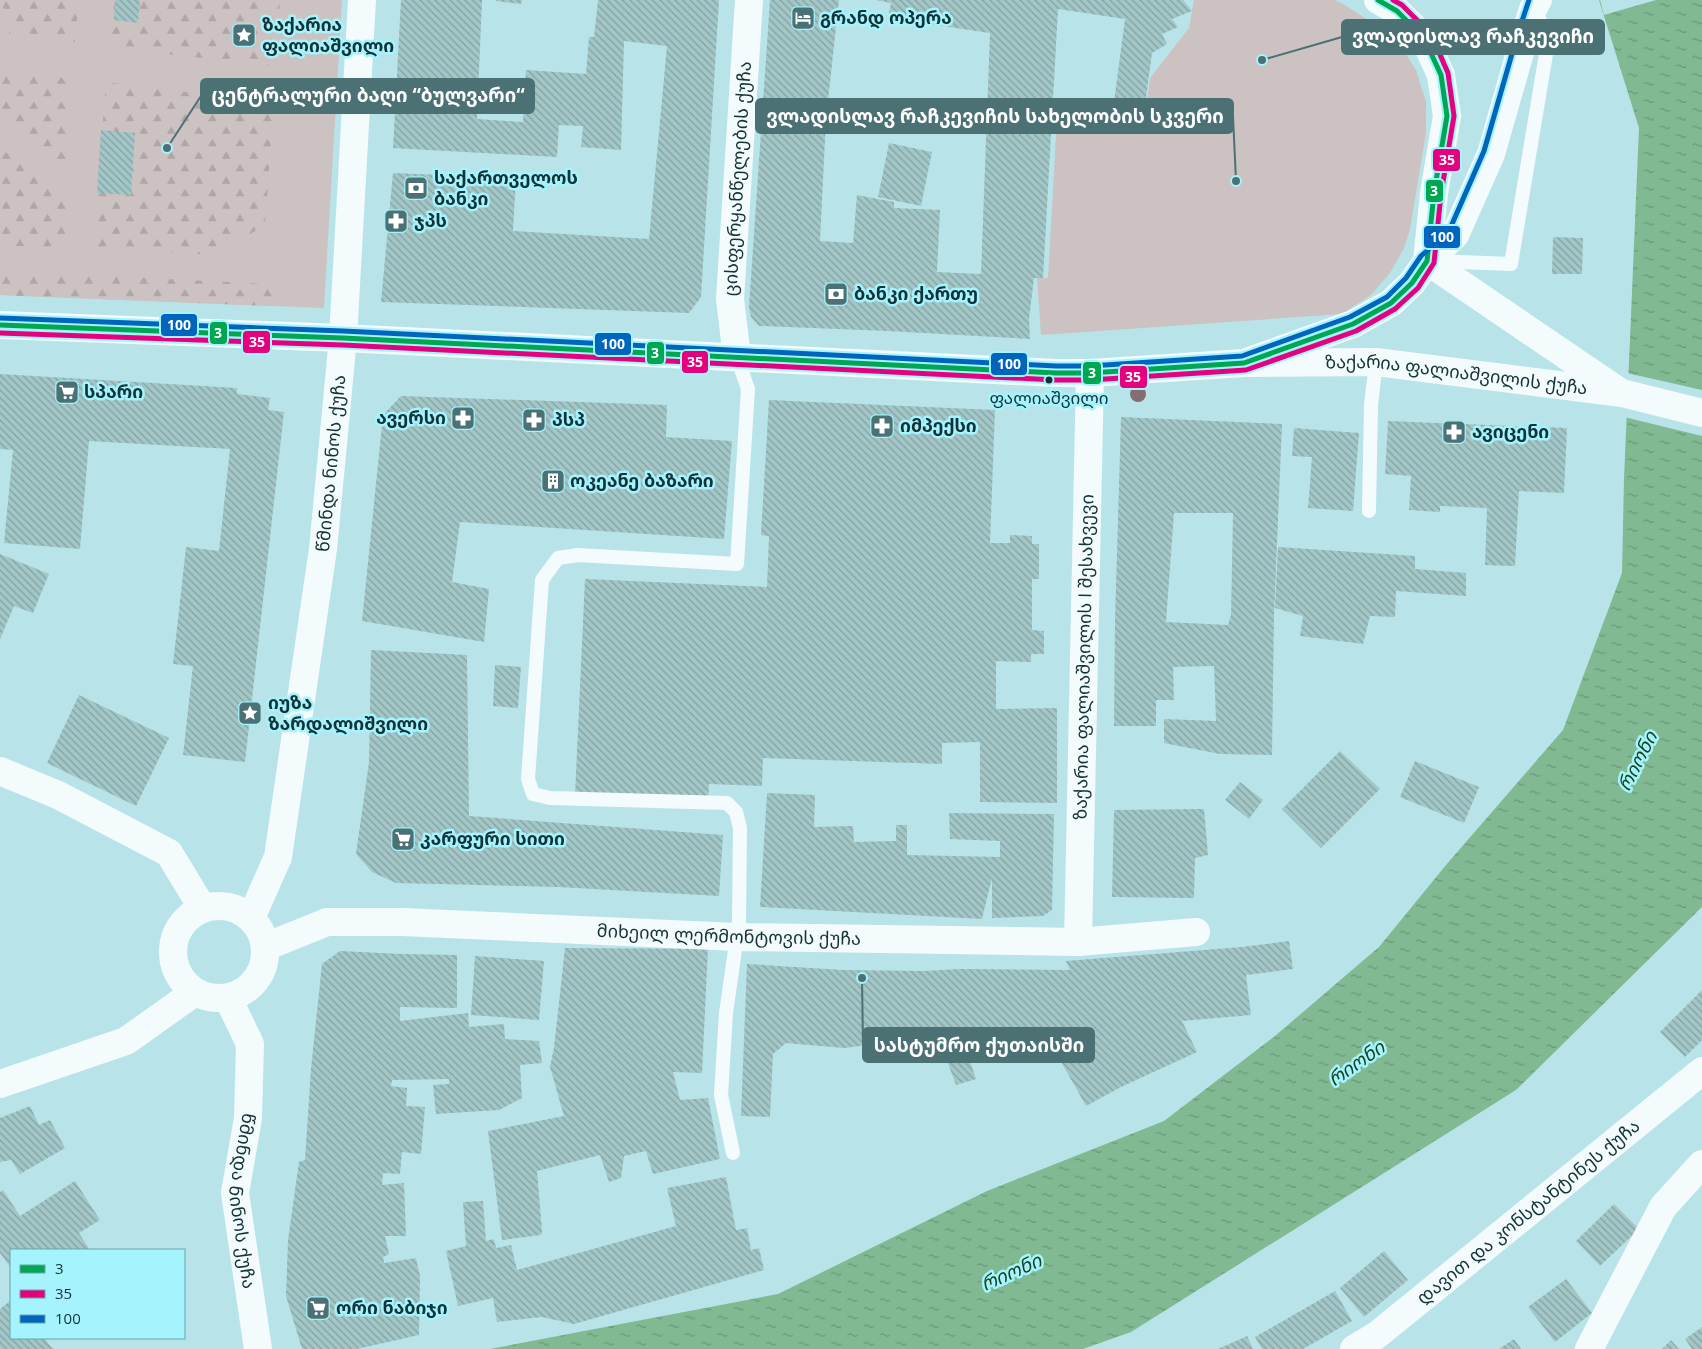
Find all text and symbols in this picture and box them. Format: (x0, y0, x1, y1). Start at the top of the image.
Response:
hotel icon: გრანდ ოპერა (790, 5, 816, 31)
place label: გრანდ ოპერა (820, 5, 952, 29)
place label: ზაქარია ფალიაშვილი (262, 12, 394, 57)
callout: ვლადისლავ რაჩკევიჩი (1342, 20, 1604, 54)
place icon: ზაქარია ფალიაშვილი (231, 22, 257, 48)
text: ვლადისლავ რაჩკევიჩი (1352, 23, 1594, 49)
street label: ცისფერყანწელების ქუჩა (717, 60, 756, 297)
callout: ცენტრალური ბაღი “ბულვარი“ (201, 79, 534, 113)
text: ცენტრალური ბაღი “ბულვარი“ (211, 82, 525, 108)
callout: ვლადისლავ რაჩკევიჩის სახელობის სკვერი (756, 99, 1233, 133)
text: ვლადისლავ რაჩკევიჩის სახელობის სკვერი (766, 103, 1224, 129)
line badge: 35 (1432, 148, 1461, 172)
text: 35 (1439, 150, 1455, 169)
place label: საქართველოს ბანკი (434, 165, 578, 210)
bank icon: საქართველოს ბანკი (403, 175, 429, 201)
line badge: 3 (1425, 179, 1444, 203)
text: 3 (1430, 181, 1438, 200)
pharmacy icon: ჯპს (383, 208, 409, 234)
place label: ჯპს (414, 208, 447, 232)
line badge: 100 (1423, 225, 1461, 249)
text: 100 (1430, 227, 1454, 246)
bank icon: ბანკი ქართუ (823, 281, 849, 307)
place label: ბანკი ქართუ (854, 281, 978, 305)
line badge: 100 (160, 313, 198, 337)
text: 100 (167, 315, 191, 334)
line badge: 3 (209, 321, 228, 345)
text: 3 (214, 323, 222, 342)
line badge: 35 (242, 330, 271, 354)
text: 35 (249, 332, 265, 351)
line badge: 100 (594, 332, 632, 356)
text: 100 (601, 334, 625, 353)
line badge: 3 (646, 341, 665, 365)
text: 3 (651, 343, 659, 362)
street label: ზაქარია ფალიაშვილის ქუჩა (1325, 349, 1589, 400)
line badge: 35 (681, 350, 709, 374)
text: 35 (687, 352, 703, 371)
line badge: 100 (990, 352, 1028, 376)
text: 100 (997, 354, 1021, 373)
line badge: 3 (1082, 361, 1102, 385)
text: 3 (1088, 363, 1096, 382)
line badge: 35 (1119, 365, 1148, 389)
text: 35 (1125, 367, 1141, 386)
street label: წმინდა ნინოს ქუჩა (310, 374, 350, 553)
marker: ფალიაშვილი (1044, 375, 1054, 385)
supermarket icon: სპარი (54, 379, 80, 405)
place label: სპარი (84, 379, 143, 403)
place label: ფალიაშვილი (990, 386, 1108, 409)
place label: ავერსი (376, 405, 446, 429)
pharmacy icon: ავერსი (450, 405, 476, 431)
pharmacy icon: პსპ (521, 407, 547, 433)
place label: პსპ (552, 407, 585, 431)
pharmacy icon: იმპექსი (869, 413, 895, 439)
place label: იმპექსი (900, 413, 977, 437)
pharmacy icon: ავიცენი (1441, 419, 1467, 445)
place label: ავიცენი (1472, 419, 1549, 443)
building icon: ოკეანე ბაზარი (540, 468, 566, 494)
place label: ოკეანე ბაზარი (570, 468, 714, 492)
street label: ზაქარია ფალიაშვილის I შესახვევი (1068, 494, 1098, 820)
place label: იუზა ზარდალიშვილი (268, 690, 428, 735)
place icon: იუზა ზარდალიშვილი (237, 700, 263, 726)
water label: რიონი (1611, 726, 1664, 795)
supermarket icon: კარფური სითი (390, 826, 416, 852)
place label: კარფური სითი (420, 826, 565, 850)
street label: მიხეილ ლერმონტოვის ქუჩა (596, 918, 861, 950)
callout: სასტუმრო ქუთაისში (863, 1028, 1094, 1062)
text: სასტუმრო ქუთაისში (874, 1032, 1084, 1058)
water label: რიონი (1322, 1033, 1390, 1092)
street label: წმინდა ნინოს ქუჩა (224, 1111, 262, 1290)
street label: დავით და კონსტანტინეს ქუჩა (1411, 1113, 1644, 1309)
water label: რიონი (977, 1247, 1046, 1297)
legend (10, 1249, 185, 1339)
text: 3 (55, 1258, 64, 1278)
text: 35 (55, 1283, 72, 1303)
supermarket icon: ორი ნაბიჯი (305, 1295, 331, 1321)
place label: ორი ნაბიჯი (336, 1295, 448, 1319)
text: 100 (55, 1308, 81, 1328)

